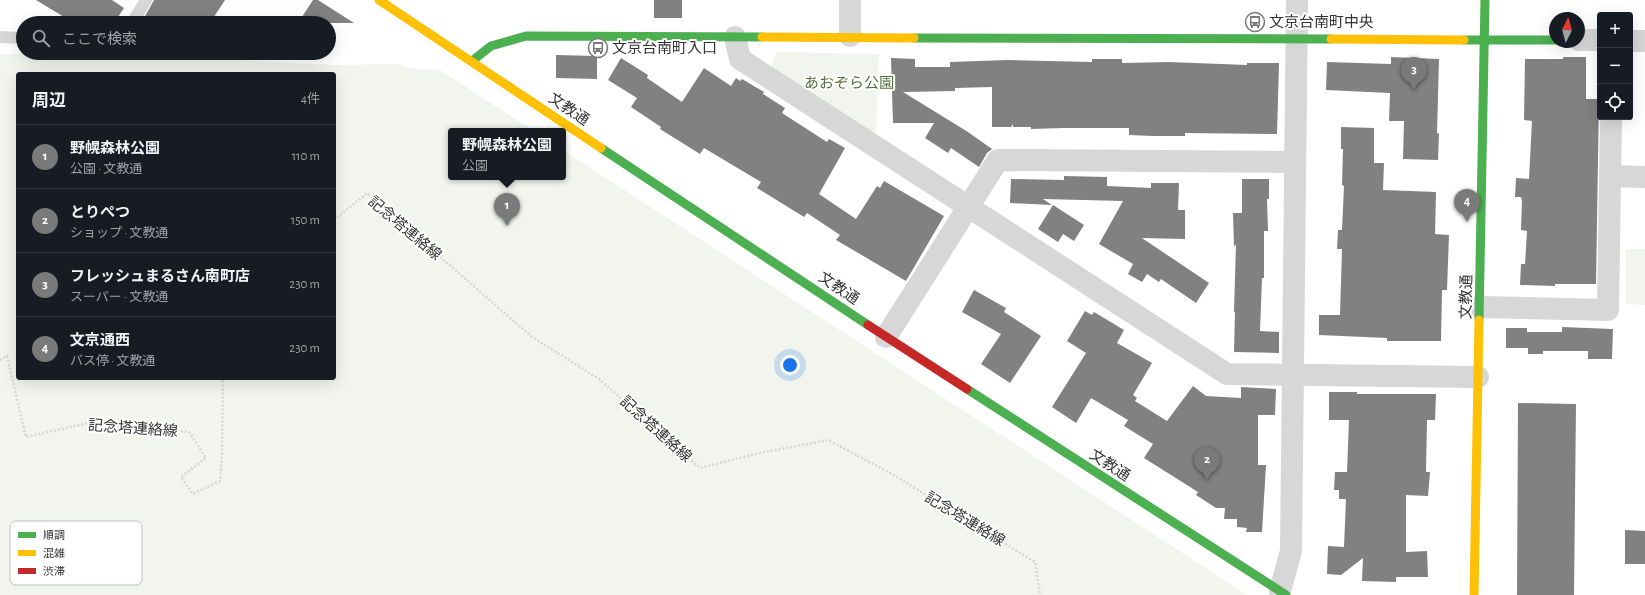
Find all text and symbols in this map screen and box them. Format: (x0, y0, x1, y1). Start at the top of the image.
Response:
bus stop icon: 文京台南町中央 (1244, 11, 1266, 33)
north arrow (1549, 12, 1585, 48)
map controls (1597, 12, 1633, 120)
button: + (1597, 12, 1633, 48)
place label: 文京台南町中央 (1269, 14, 1374, 30)
search box (16, 16, 336, 60)
icon: search (30, 27, 52, 49)
text: ここで検索 (62, 32, 137, 47)
bus stop icon: 文京台南町入口 (587, 37, 609, 59)
place label: 文京台南町入口 (612, 40, 717, 56)
button: − (1597, 48, 1633, 84)
pin: 3 (1401, 57, 1427, 90)
park label: あおぞら公園 (804, 75, 894, 91)
button: locate (1597, 84, 1633, 120)
street label: 文教通 (546, 90, 592, 128)
text: 周辺 (32, 92, 66, 109)
text: 4件 (301, 93, 320, 106)
popup (448, 128, 566, 180)
text: 野幌森林公園 (462, 138, 552, 153)
text: 野幌森林公園 (70, 141, 160, 156)
text: 1 (43, 150, 47, 163)
text: 110 m (292, 150, 320, 163)
text: 公園 (462, 160, 488, 173)
text: 公園 · 文教通 (70, 163, 142, 176)
pin: 4 (1454, 189, 1480, 222)
street label: 記念塔連絡線 (365, 193, 445, 263)
pin: 1 (494, 193, 520, 226)
text: とりぺつ (70, 205, 130, 220)
text: 2 (42, 214, 48, 227)
text: 150 m (291, 214, 320, 227)
text: ショップ · 文教通 (70, 227, 168, 240)
text: フレッシュまるさん南町店 (70, 269, 250, 284)
street label: 文教通 (816, 269, 862, 307)
street label: 文教通 (1458, 274, 1474, 320)
text: 3 (42, 278, 48, 291)
text: 230 m (289, 278, 320, 291)
text: スーパー · 文教通 (70, 291, 168, 304)
text: 文京通西 (70, 333, 130, 348)
text: 4 (42, 342, 48, 355)
text: 230 m (289, 342, 320, 355)
text: バス停 · 文教通 (70, 355, 155, 368)
your location (780, 355, 800, 375)
street label: 記念塔連絡線 (617, 393, 695, 465)
street label: 記念塔連絡線 (88, 417, 178, 439)
street label: 文教通 (1087, 446, 1133, 484)
pin: 2 (1194, 447, 1220, 480)
street label: 記念塔連絡線 (922, 489, 1008, 549)
legend (10, 521, 142, 585)
text: 順調 (43, 530, 65, 541)
text: 混雑 (43, 547, 65, 559)
text: 渋滞 (43, 566, 65, 577)

